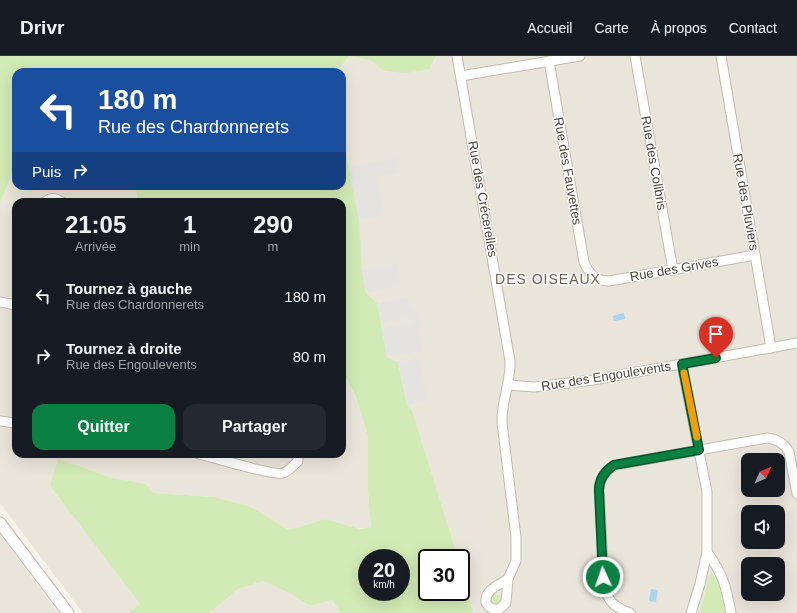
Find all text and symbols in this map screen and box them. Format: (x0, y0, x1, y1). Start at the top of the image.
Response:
text: Drivr (20, 17, 64, 38)
text: Accueil (527, 20, 572, 36)
text: Carte (594, 20, 629, 36)
text: À propos (651, 20, 707, 36)
text: Contact (729, 20, 777, 36)
icon: left (32, 84, 84, 136)
text: 180 m (98, 84, 177, 115)
street label: Rue des Colibris (638, 115, 670, 212)
street label: Rue des Fauvettes (551, 116, 585, 227)
text: Rue des Chardonnerets (98, 117, 289, 137)
street label: Rue des Crécerelles (465, 140, 501, 259)
street label: Rue des Pluviers (730, 152, 762, 252)
icon: right (69, 160, 91, 182)
text: Puis (32, 163, 61, 180)
text: 21:05 (65, 211, 126, 238)
text: 1 (183, 211, 196, 238)
text: 290 (253, 211, 293, 238)
text: Arrivée (75, 239, 116, 254)
text: min (179, 239, 200, 254)
text: m (268, 239, 278, 254)
street label: Rue des Grives (629, 254, 720, 284)
district label: DES OISEAUX (495, 271, 601, 287)
text: Tournez à gauche (66, 280, 192, 297)
icon: left (32, 285, 54, 307)
text: 180 m (284, 288, 326, 305)
text: Rue des Chardonnerets (66, 297, 204, 312)
pin (699, 317, 733, 358)
icon: arrive (705, 323, 727, 345)
text: Tournez à droite (66, 340, 182, 357)
icon: right (32, 345, 54, 367)
text: 80 m (293, 348, 326, 365)
text: Rue des Engoulevents (66, 357, 197, 372)
street label: Rue des Engoulevents (540, 358, 672, 394)
button: Quitter (32, 404, 175, 450)
button: Partager (183, 404, 326, 450)
north arrow (741, 453, 785, 497)
map controls (741, 453, 785, 601)
button: sound (741, 505, 785, 549)
speed limit sign: 30 (418, 549, 470, 601)
position arrow (582, 556, 624, 598)
button: layers (741, 557, 785, 601)
text: 20 (373, 559, 395, 581)
text: km/h (373, 579, 395, 590)

